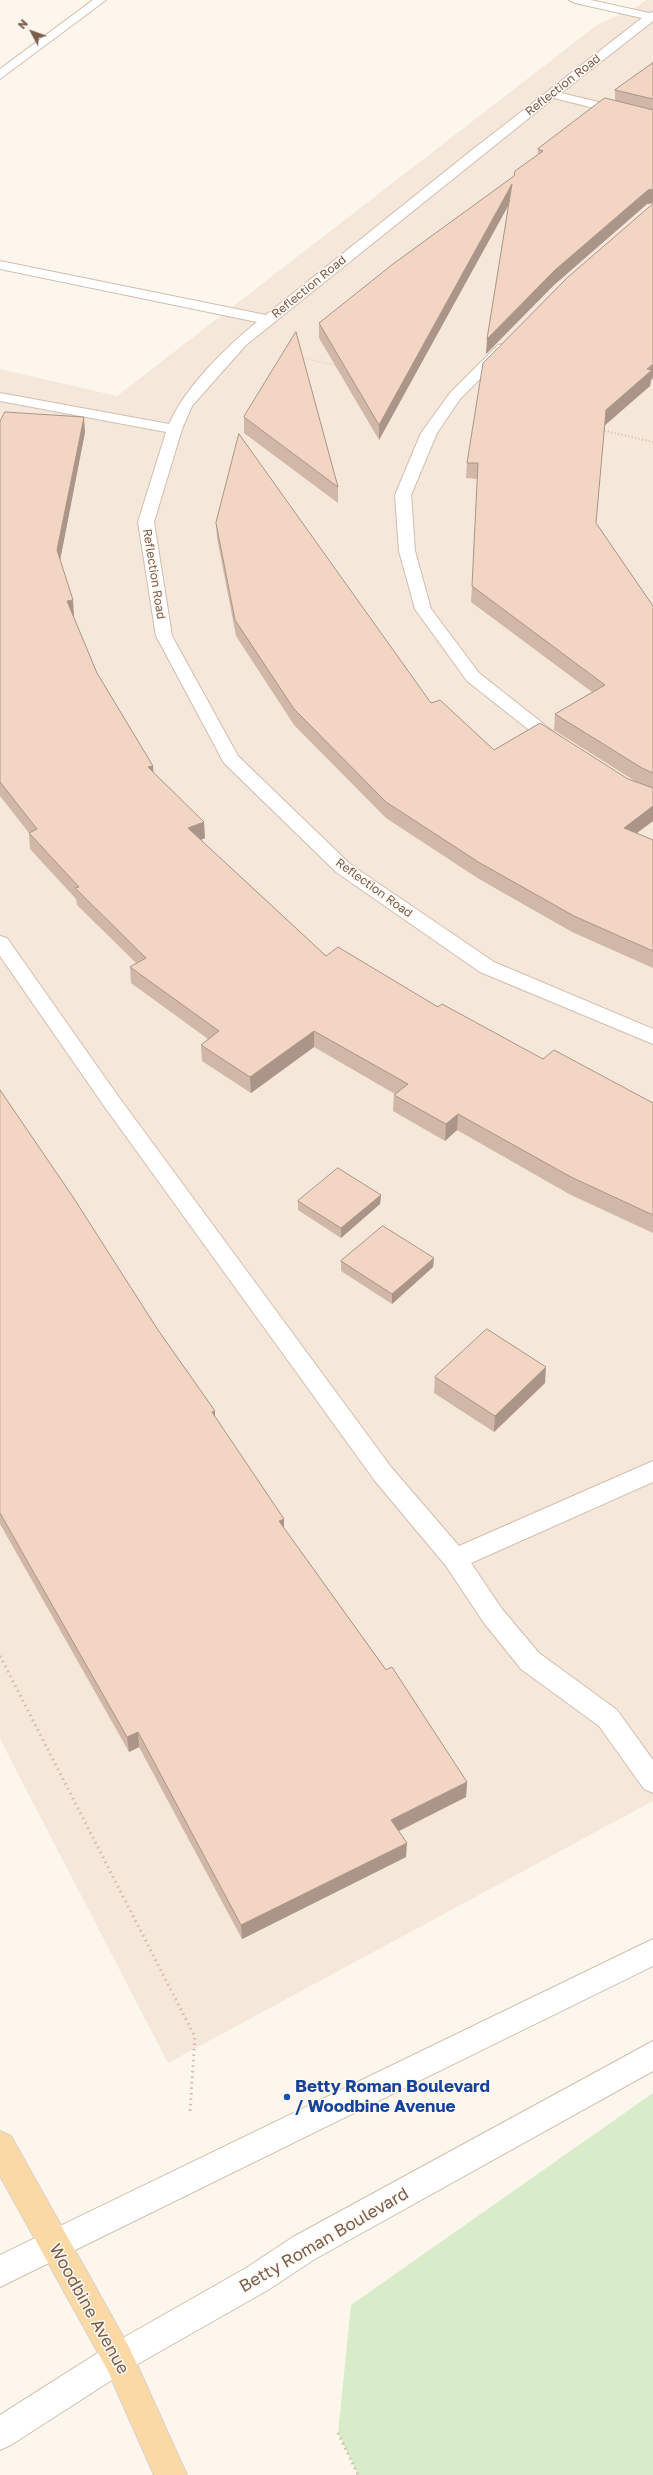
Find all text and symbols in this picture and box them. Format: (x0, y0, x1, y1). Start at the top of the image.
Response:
north arrow (12, 12, 52, 52)
text: N (15, 16, 30, 31)
street label: Reflection Road (523, 51, 603, 119)
street label: Reflection Road (269, 253, 349, 321)
street label: Reflection Road (140, 528, 168, 620)
street label: Reflection Road (333, 855, 415, 921)
place label: Betty Roman Boulevard / Woodbine Avenue (295, 2077, 490, 2117)
marker: Betty Roman Boulevard / Woodbine Avenue (282, 2092, 292, 2102)
street label: Betty Roman Boulevard (236, 2183, 412, 2297)
street label: Woodbine Avenue (45, 2240, 133, 2378)

